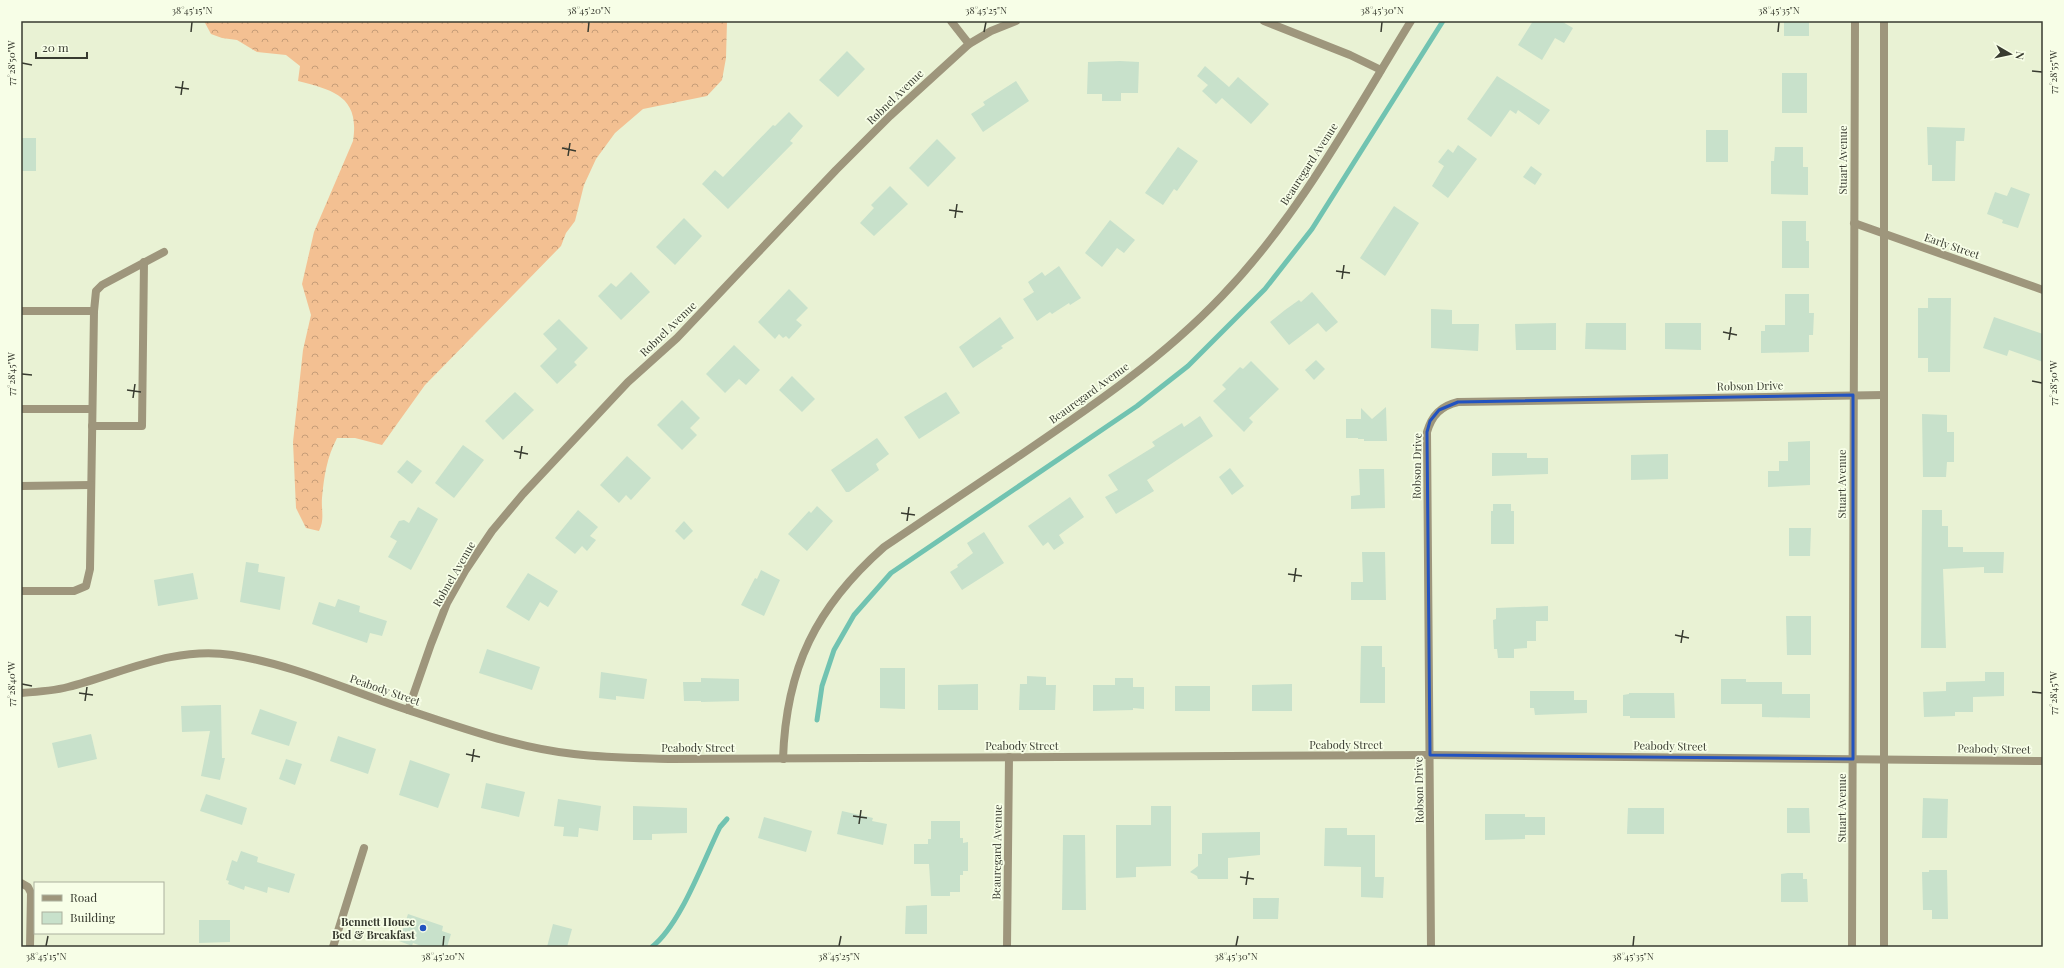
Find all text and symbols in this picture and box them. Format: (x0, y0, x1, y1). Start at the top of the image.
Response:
text: 38°45'15"N (172, 3, 212, 17)
text: 38°45'20"N (567, 3, 611, 17)
text: 38°45'25"N (965, 3, 1007, 17)
text: 38°45'30"N (1360, 3, 1404, 17)
text: 38°45'35"N (1758, 3, 1800, 17)
scale bar (36, 34, 87, 60)
north arrow (1990, 34, 2030, 74)
text: 77°28'50"W (4, 39, 18, 86)
text: 20 m (42, 39, 69, 55)
text: 77°28'55"W (2046, 49, 2060, 94)
text: N (2012, 51, 2028, 61)
street label: Robnel Avenue (863, 65, 927, 127)
street label: Beauregard Avenue (1276, 119, 1341, 208)
street label: Stuart Avenue (1835, 125, 1850, 194)
street label: Early Street (1923, 229, 1982, 262)
street label: Robnel Avenue (636, 297, 700, 359)
text: 77°28'45"W (4, 351, 18, 396)
street label: Beauregard Avenue (1046, 358, 1132, 427)
text: 77°28'50"W (2046, 359, 2060, 406)
street label: Robson Drive (1717, 377, 1784, 394)
street label: Robson Drive (1408, 432, 1425, 499)
street label: Stuart Avenue (1834, 449, 1849, 518)
street label: Robnel Avenue (429, 538, 479, 609)
text: 77°28'40"W (4, 660, 18, 707)
street label: Peabody Street (348, 670, 422, 709)
text: 77°28'45"W (2046, 670, 2060, 715)
street label: Peabody Street (1309, 737, 1383, 752)
street label: Peabody Street (1633, 737, 1707, 754)
street label: Peabody Street (985, 738, 1059, 753)
street label: Peabody Street (661, 740, 735, 755)
street label: Peabody Street (1957, 740, 2031, 757)
street label: Robson Drive (1410, 756, 1427, 823)
street label: Stuart Avenue (1834, 773, 1849, 842)
street label: Beauregard Avenue (988, 804, 1005, 900)
legend (34, 882, 164, 934)
text: Road (70, 889, 97, 905)
text: Building (70, 909, 116, 925)
place label: Bennett House Bed & Breakfast (332, 914, 415, 942)
marker: Bennett House Bed & Breakfast (418, 923, 428, 933)
text: 38°45'15"N (26, 949, 66, 963)
text: 38°45'20"N (421, 949, 465, 963)
text: 38°45'25"N (818, 949, 860, 963)
text: 38°45'30"N (1214, 949, 1258, 963)
text: 38°45'35"N (1612, 949, 1654, 963)

